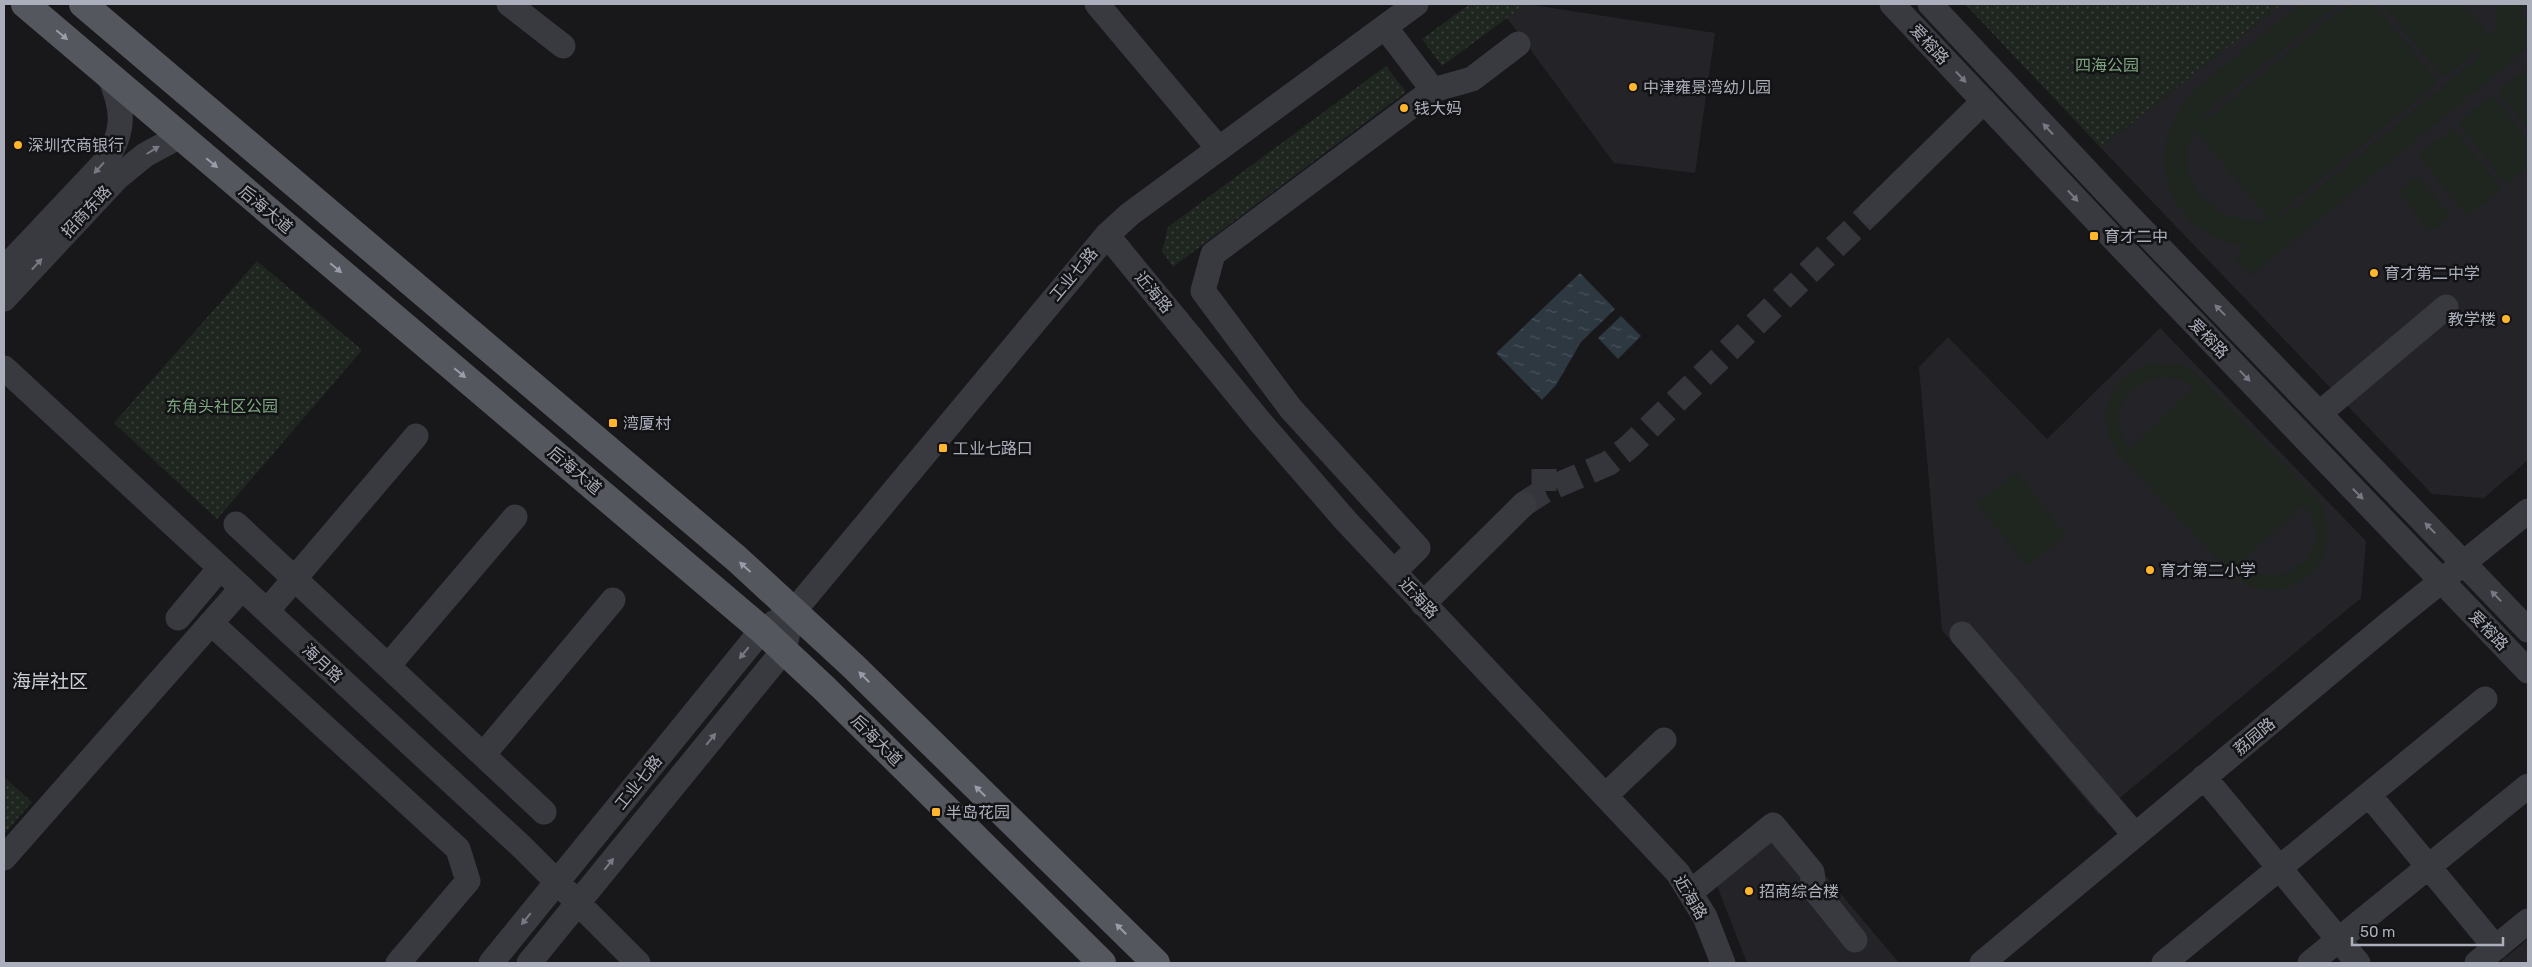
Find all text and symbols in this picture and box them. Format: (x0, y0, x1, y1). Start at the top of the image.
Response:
street label: 爱榕路 (1906, 20, 1953, 68)
one-way arrow (55, 30, 68, 41)
park label: 四海公园 (2075, 56, 2139, 75)
one-way arrow (1955, 71, 1967, 83)
place label: 中津雍景湾幼儿园 (1643, 78, 1771, 97)
marker: 中津雍景湾幼儿园 (1627, 81, 1639, 93)
place label: 钱大妈 (1414, 99, 1462, 118)
marker: 钱大妈 (1398, 102, 1410, 114)
one-way arrow (2042, 124, 2054, 136)
place label: 深圳农商银行 (28, 136, 124, 155)
marker: 深圳农商银行 (12, 139, 24, 151)
one-way arrow (146, 146, 159, 155)
one-way arrow (206, 157, 218, 169)
one-way arrow (93, 162, 105, 174)
street label: 招商东路 (58, 181, 115, 241)
street label: 后海大道 (235, 182, 296, 237)
one-way arrow (2067, 189, 2079, 201)
place label: 育才二中 (2104, 227, 2168, 246)
marker: 育才二中 (2088, 230, 2100, 242)
street label: 工业七路 (1046, 244, 1101, 305)
one-way arrow (31, 258, 43, 270)
one-way arrow (330, 262, 342, 274)
place label: 育才第二中学 (2384, 264, 2480, 283)
marker: 育才第二中学 (2368, 267, 2380, 279)
street label: 近海路 (1131, 268, 1176, 317)
one-way arrow (2214, 304, 2226, 316)
place label: 教学楼 (2448, 310, 2496, 329)
marker: 教学楼 (2500, 313, 2512, 325)
street label: 爱榕路 (2185, 314, 2232, 362)
one-way arrow (454, 367, 466, 379)
one-way arrow (2239, 370, 2251, 382)
park label: 东角头社区公园 (166, 397, 278, 416)
place label: 湾厦村 (623, 414, 671, 433)
marker: 湾厦村 (607, 417, 619, 429)
place label: 工业七路口 (953, 439, 1033, 458)
marker: 工业七路口 (937, 442, 949, 454)
street label: 后海大道 (544, 443, 605, 498)
one-way arrow (2352, 487, 2364, 499)
one-way arrow (2424, 522, 2436, 534)
one-way arrow (739, 561, 752, 572)
place label: 育才第二小学 (2160, 561, 2256, 580)
marker: 育才第二小学 (2144, 564, 2156, 576)
street label: 近海路 (1395, 574, 1442, 622)
one-way arrow (2490, 591, 2502, 603)
street label: 爱榕路 (2465, 606, 2512, 654)
street label: 海月路 (299, 640, 347, 687)
one-way arrow (738, 646, 749, 659)
district label: 海岸社区 (12, 670, 88, 693)
one-way arrow (859, 671, 871, 683)
street label: 后海大道 (847, 711, 906, 770)
street label: 荔园路 (2230, 714, 2279, 759)
one-way arrow (706, 732, 717, 745)
street label: 工业七路 (611, 751, 666, 813)
one-way arrow (975, 785, 987, 797)
place label: 半岛花园 (946, 803, 1010, 822)
marker: 半岛花园 (930, 806, 942, 818)
one-way arrow (603, 858, 614, 871)
street label: 近海路 (1670, 872, 1711, 923)
place label: 招商综合楼 (1759, 882, 1839, 901)
marker: 招商综合楼 (1743, 885, 1755, 897)
one-way arrow (521, 913, 532, 926)
scale bar (2352, 914, 2503, 946)
one-way arrow (1115, 923, 1127, 935)
text: 50 m (2360, 923, 2395, 941)

